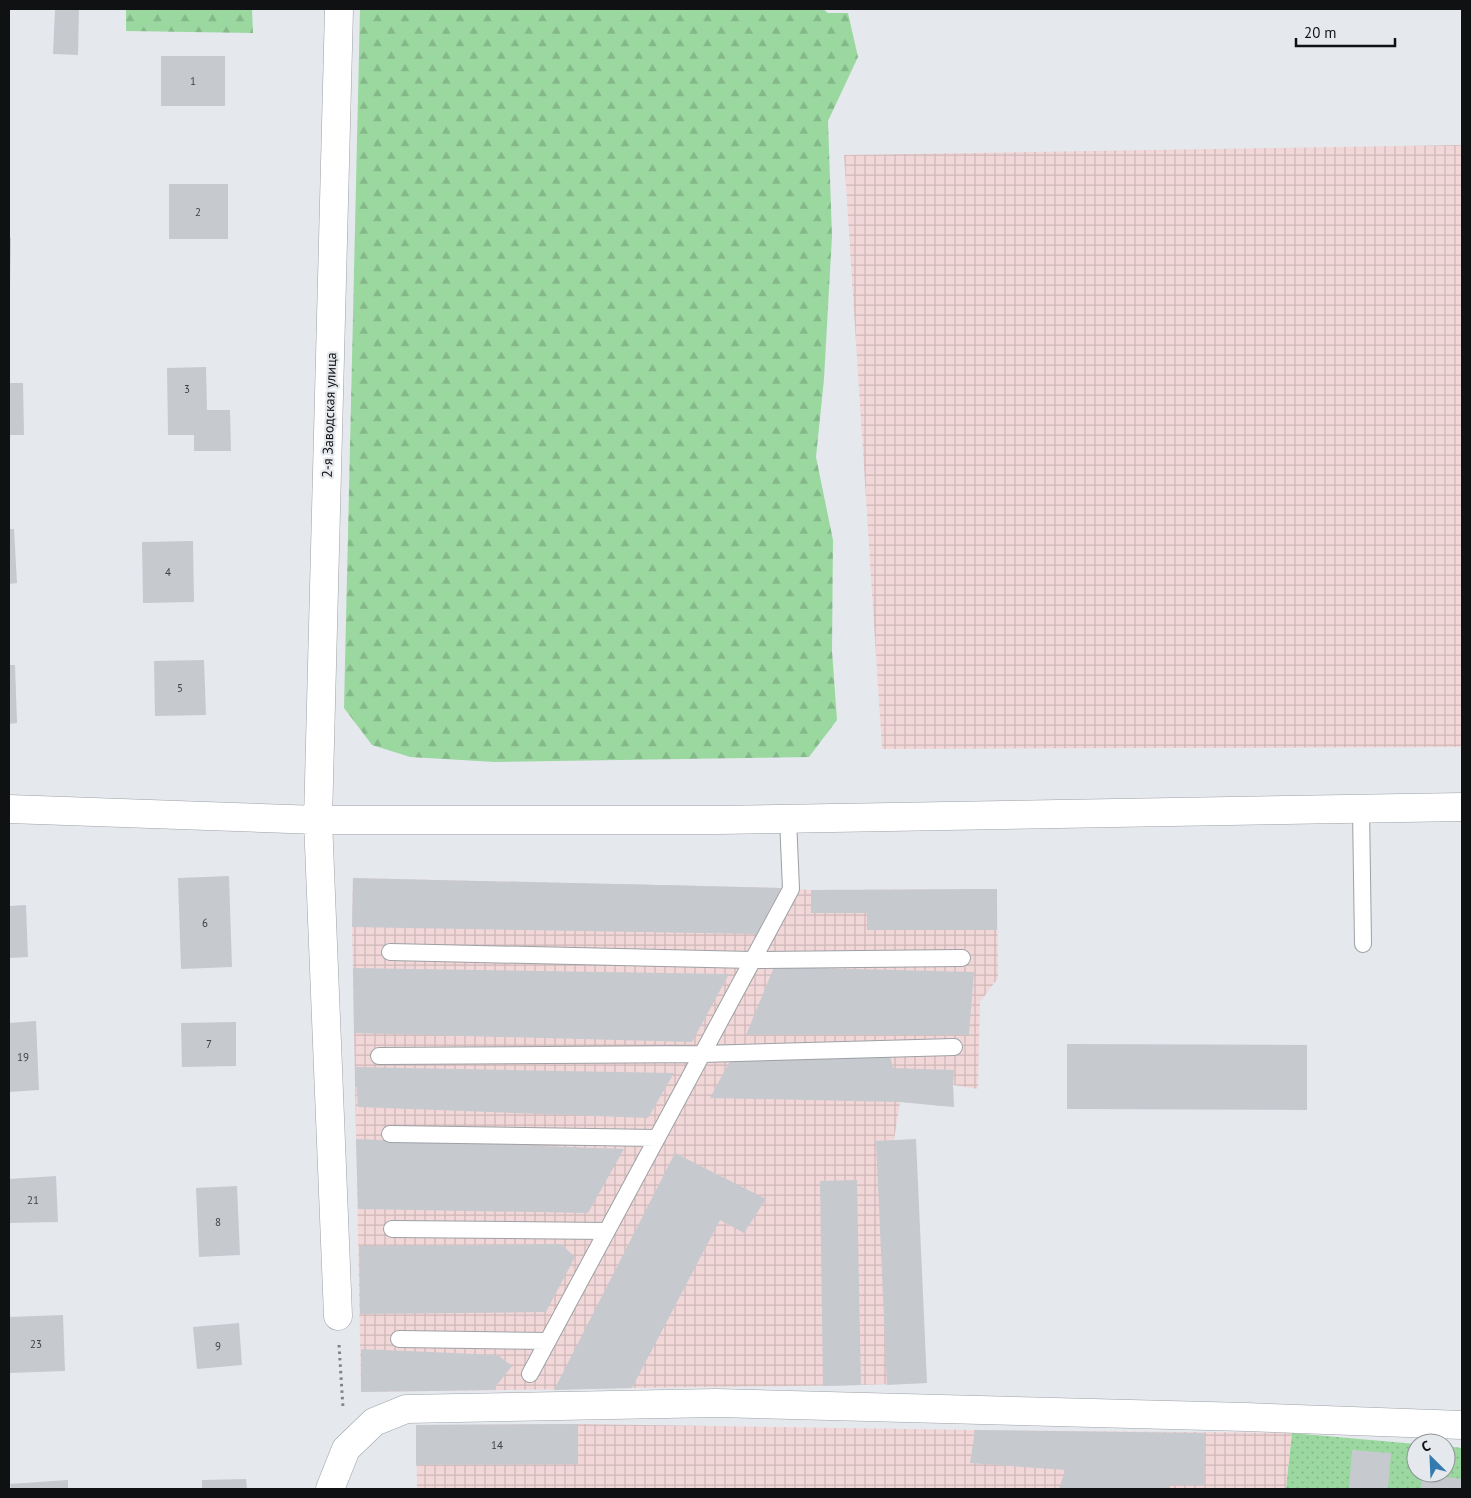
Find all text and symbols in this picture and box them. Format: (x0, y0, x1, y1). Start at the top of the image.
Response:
scale bar (1296, 15, 1395, 47)
text: 20 m (1304, 23, 1337, 42)
house number: 1 (190, 74, 196, 88)
house number: 2 (195, 205, 201, 219)
street label: 2-я Заводская улица (318, 352, 340, 478)
house number: 3 (184, 382, 190, 396)
house number: 4 (165, 565, 171, 579)
house number: 5 (177, 681, 183, 695)
house number: 6 (202, 916, 208, 930)
house number: 7 (206, 1037, 212, 1051)
house number: 19 (17, 1050, 29, 1064)
house number: 21 (27, 1193, 39, 1207)
house number: 8 (215, 1215, 221, 1229)
house number: 23 (30, 1337, 42, 1351)
house number: 9 (215, 1339, 221, 1353)
north arrow (1406, 1433, 1456, 1483)
text: С (1418, 1436, 1433, 1456)
house number: 14 (491, 1438, 503, 1452)

